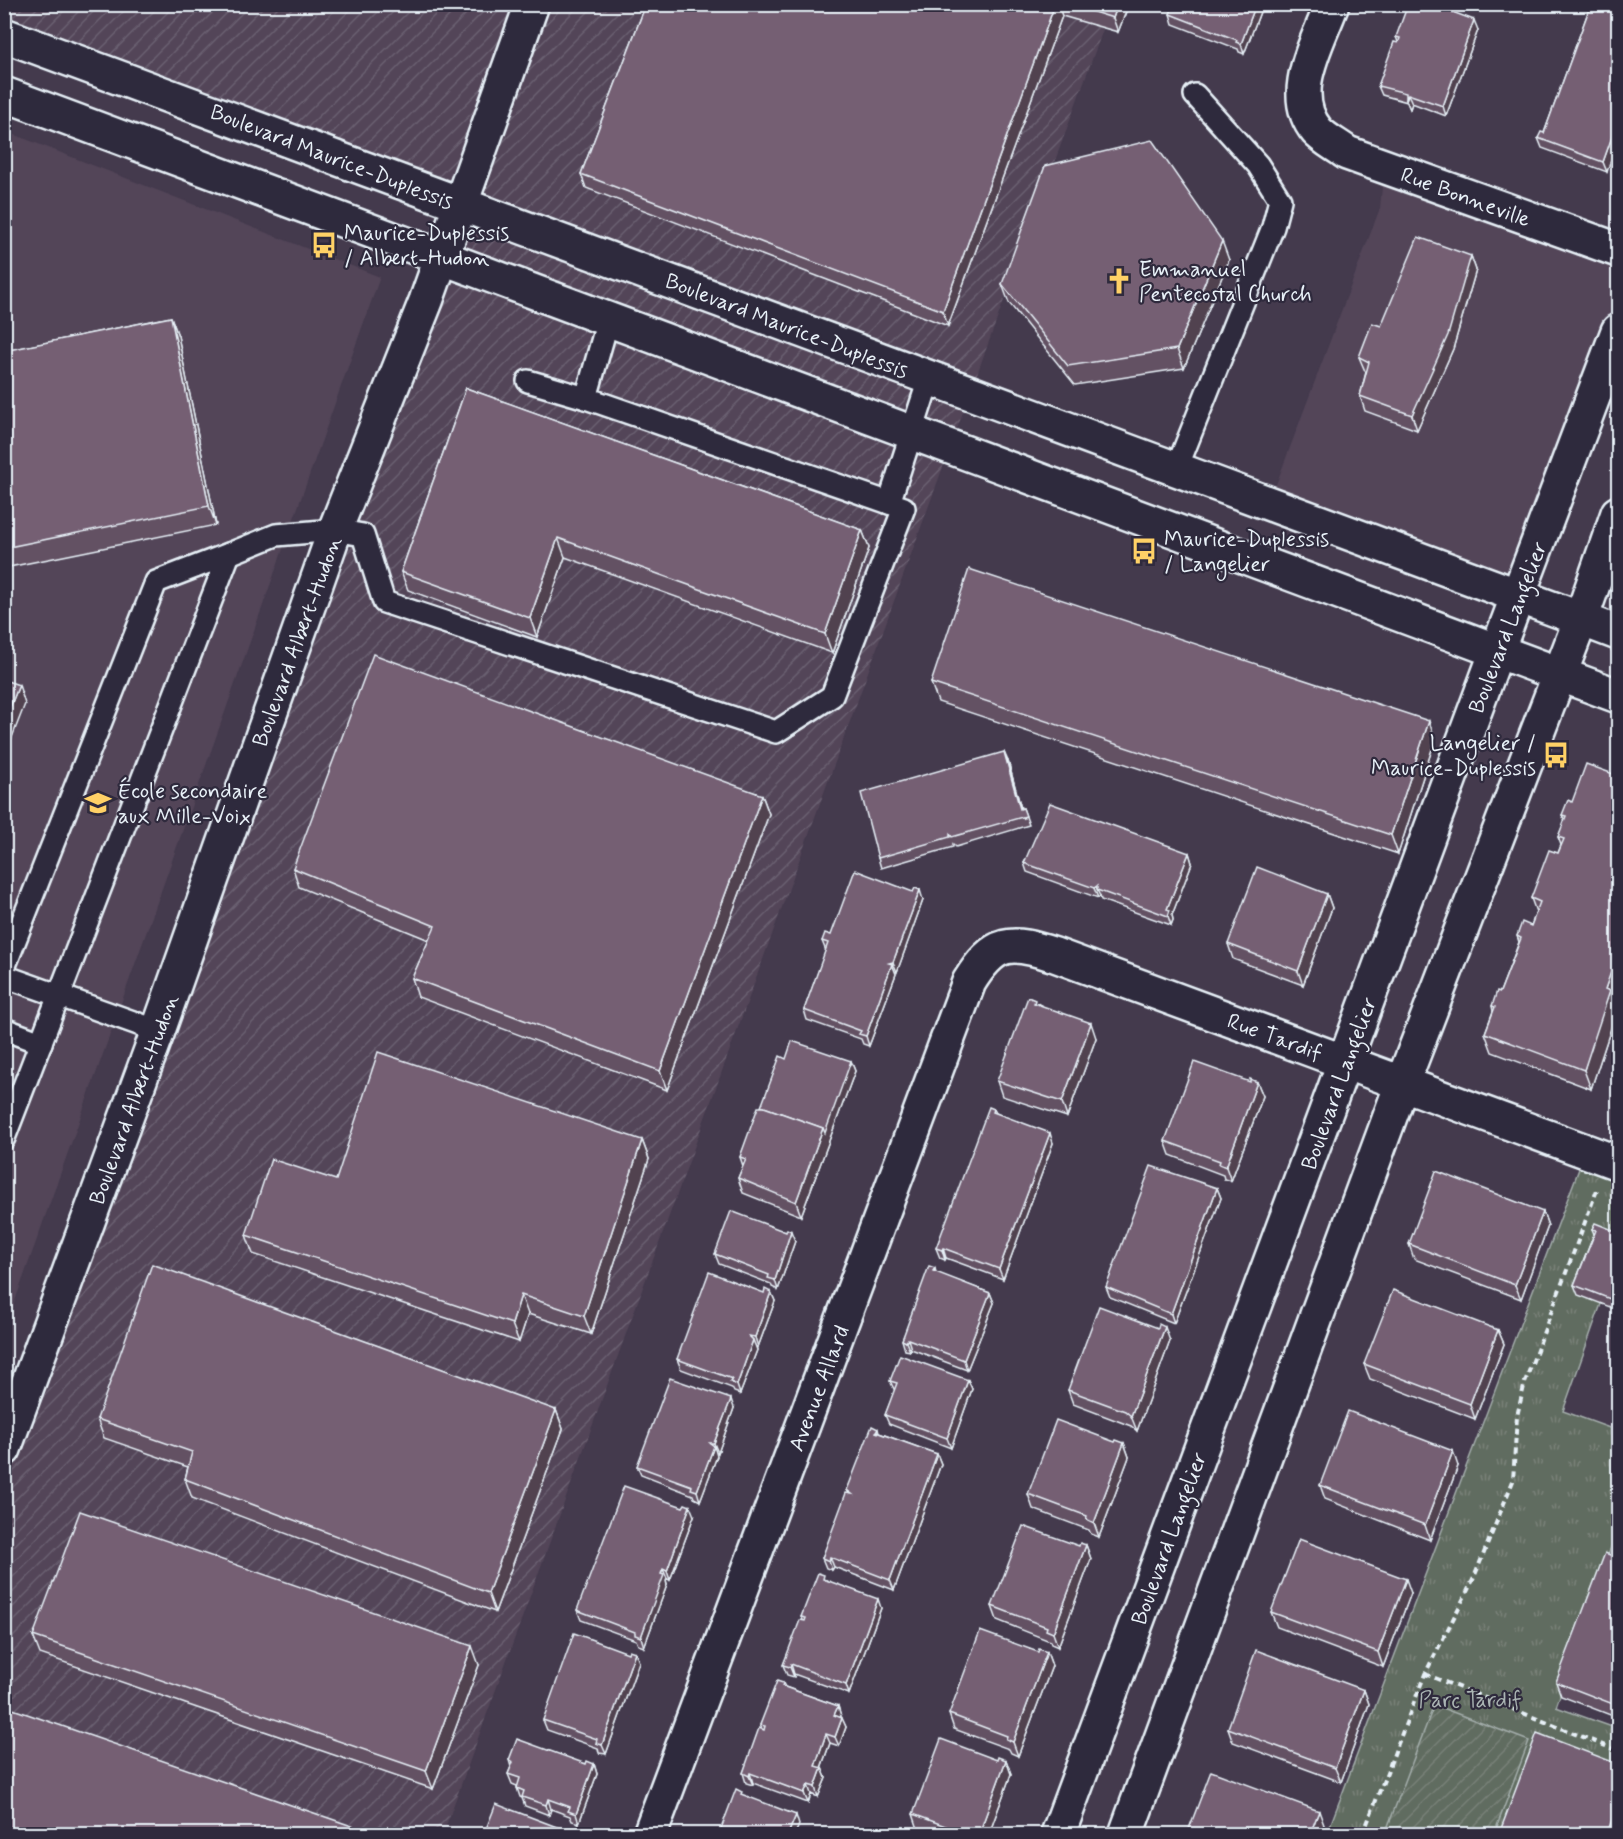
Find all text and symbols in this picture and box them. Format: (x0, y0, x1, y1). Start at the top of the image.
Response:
street label: Boulevard Maurice-Duplessis (206, 99, 457, 217)
street label: Rue Bonneville (1396, 161, 1534, 234)
place label: Maurice-Duplessis / Albert-Hudon (344, 220, 509, 273)
bus stop icon: Maurice-Duplessis / Albert-Hudon (309, 230, 339, 260)
place label: Emmanuel Pentecostal Church (1139, 256, 1312, 309)
church icon: Emmanuel Pentecostal Church (1104, 266, 1134, 296)
street label: Boulevard Maurice-Duplessis (661, 268, 912, 386)
place label: Maurice-Duplessis / Langelier (1164, 526, 1329, 582)
street label: Boulevard Albert-Hudon (247, 533, 349, 751)
bus stop icon: Maurice-Duplessis / Langelier (1129, 536, 1159, 566)
street label: Boulevard Langelier (1463, 538, 1557, 719)
place label: Langelier / Maurice-Duplessis (1371, 730, 1536, 783)
bus stop icon: Langelier / Maurice-Duplessis (1541, 740, 1571, 770)
place label: École secondaire aux Mille-Voix (118, 777, 268, 831)
school or university icon: École secondaire aux Mille-Voix (83, 788, 113, 818)
street label: Boulevard Albert-Hudon (84, 991, 186, 1209)
street label: Boulevard Langelier (1296, 993, 1387, 1175)
street label: Rue Tardif (1223, 1008, 1326, 1068)
street label: Avenue Allard (783, 1322, 857, 1456)
street label: Boulevard Langelier (1126, 1448, 1217, 1630)
park label: Parc Tardif (1418, 1687, 1522, 1715)

